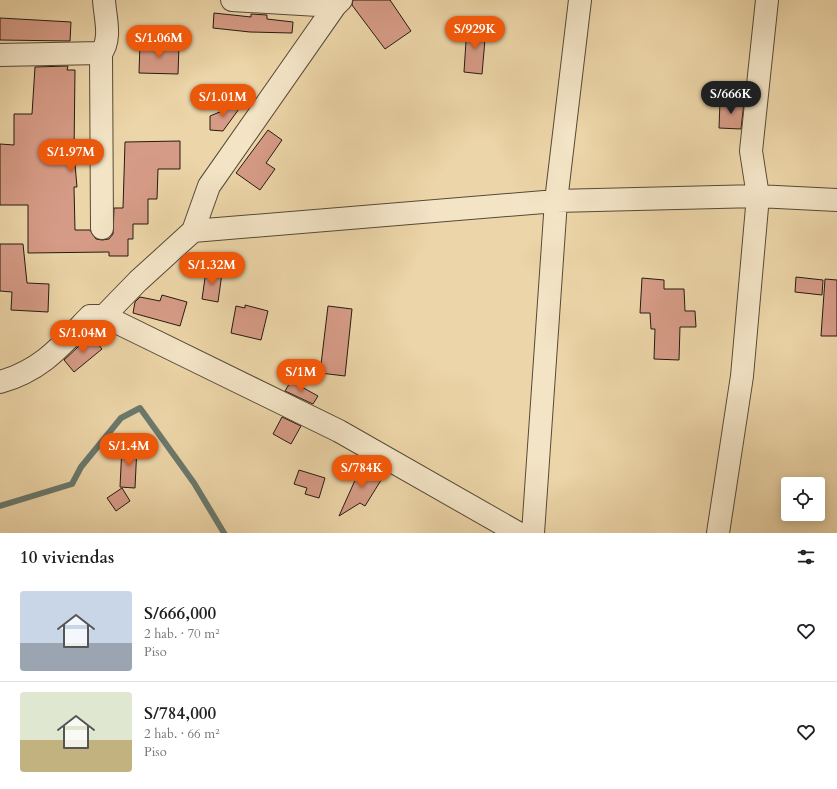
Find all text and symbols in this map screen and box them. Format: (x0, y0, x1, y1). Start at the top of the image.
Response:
pin: S/929K (442, 16, 508, 50)
text: S/929K (454, 20, 496, 38)
pin: S/1.06M (122, 25, 196, 59)
text: S/1.06M (135, 29, 183, 47)
pin: S/666K (698, 81, 764, 115)
pin: S/1.01M (186, 84, 260, 118)
text: S/666K (710, 85, 752, 103)
text: S/1.01M (199, 88, 247, 106)
pin: S/1.97M (34, 139, 108, 173)
text: S/1.97M (47, 143, 95, 161)
pin: S/1.32M (175, 252, 249, 286)
text: S/1.32M (188, 256, 236, 274)
pin: S/1.04M (46, 320, 120, 354)
text: S/1.04M (59, 324, 107, 342)
pin: S/1M (277, 359, 325, 393)
text: S/1M (286, 363, 316, 381)
pin: S/1.4M (96, 433, 162, 467)
text: S/1.4M (108, 437, 150, 455)
pin: S/784K (329, 455, 395, 489)
text: S/784K (341, 459, 383, 477)
map controls (781, 477, 825, 521)
button: locate (781, 477, 825, 521)
text: 10 viviendas (20, 546, 114, 569)
icon: filters (795, 546, 817, 568)
text: S/666,000 (144, 602, 216, 625)
icon: home (52, 607, 100, 655)
icon: heart (795, 620, 817, 642)
text: 2 hab. · 70 m² (144, 625, 220, 643)
text: Piso (144, 643, 167, 661)
text: S/784,000 (144, 702, 216, 725)
icon: home (52, 708, 100, 756)
icon: heart (795, 721, 817, 743)
text: 2 hab. · 66 m² (144, 725, 220, 743)
text: Piso (144, 743, 167, 761)

